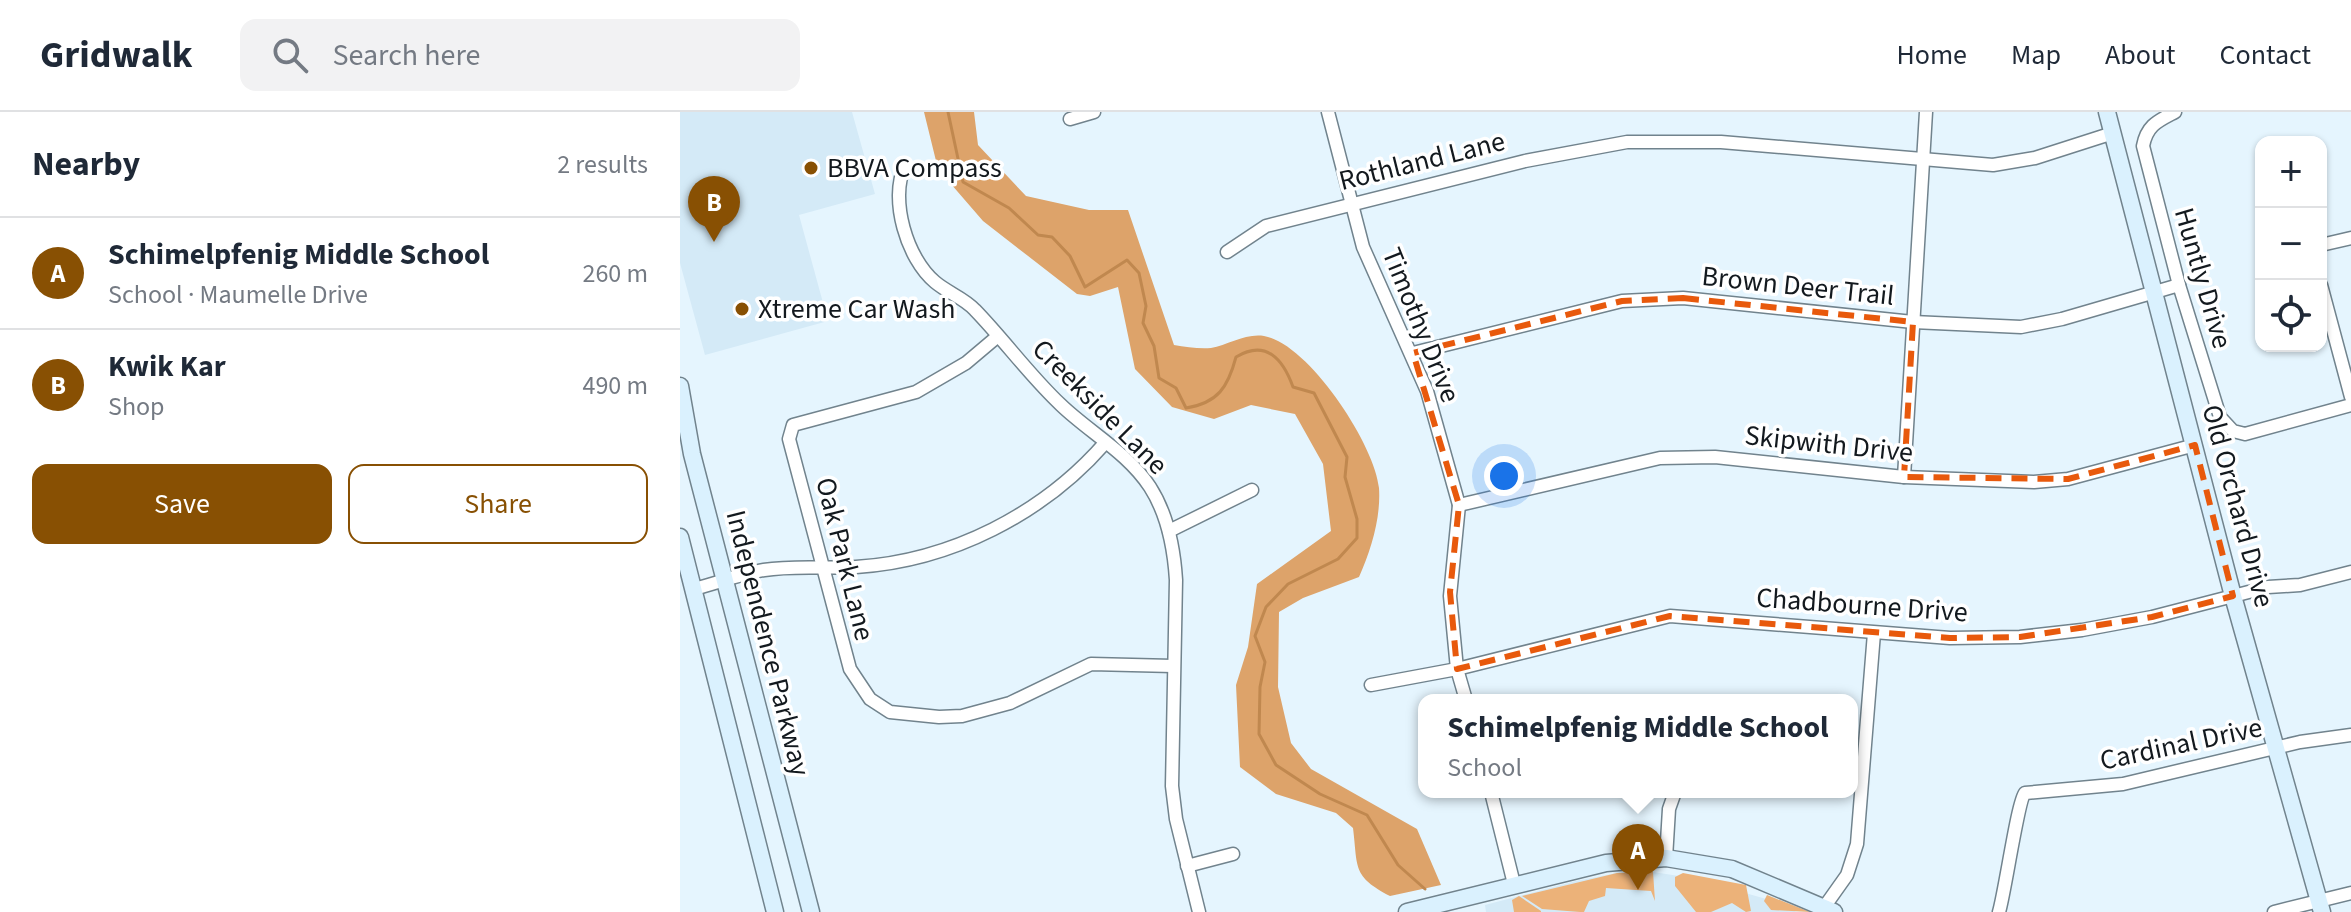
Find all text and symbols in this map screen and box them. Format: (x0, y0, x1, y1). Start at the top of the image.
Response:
search box (240, 19, 800, 91)
text: Gridwalk (40, 28, 192, 82)
icon: search (268, 33, 312, 77)
text: Search here (332, 34, 480, 77)
text: Home (1896, 35, 1967, 75)
text: Map (2011, 35, 2061, 75)
text: About (2105, 35, 2176, 75)
text: Contact (2220, 35, 2311, 75)
street label: Rothland Lane (1335, 121, 1509, 201)
map controls (2255, 136, 2327, 352)
button: + (2255, 136, 2327, 208)
text: Nearby (32, 140, 140, 189)
text: 2 results (557, 146, 648, 183)
place label: BBVA Compass (827, 148, 1002, 188)
marker: BBVA Compass (802, 159, 820, 177)
pin: B (688, 176, 740, 242)
street label: Huntly Drive (2164, 203, 2242, 353)
button: − (2255, 208, 2327, 280)
text: Schimelpfenig Middle School (108, 233, 489, 276)
street label: Timothy Drive (1372, 242, 1470, 408)
text: A (51, 255, 65, 292)
text: 260 m (582, 255, 648, 292)
street label: Brown Deer Trail (1700, 256, 1896, 316)
text: School · Maumelle Drive (108, 276, 368, 313)
button: locate (2255, 280, 2327, 352)
place label: Xtreme Car Wash (758, 289, 955, 329)
marker: Xtreme Car Wash (733, 300, 751, 318)
street label: Creekside Lane (1023, 330, 1177, 484)
text: Kwik Kar (108, 345, 226, 388)
text: B (50, 367, 66, 404)
text: 490 m (582, 367, 648, 404)
text: Shop (108, 388, 165, 425)
street label: Old Orchard Drive (2192, 400, 2284, 612)
street label: Skipwith Drive (1743, 415, 1915, 473)
your location (1484, 456, 1524, 496)
button: Save (32, 464, 332, 544)
button: Share (348, 464, 648, 544)
street label: Oak Park Lane (805, 473, 885, 645)
street label: Independence Parkway (716, 506, 820, 780)
street label: Chadbourne Drive (1755, 578, 1969, 632)
popup (1418, 694, 1858, 798)
text: Schimelpfenig Middle School (1447, 706, 1829, 749)
street label: Cardinal Drive (2096, 707, 2266, 781)
text: School (1447, 749, 1522, 786)
pin: A (1612, 824, 1664, 890)

